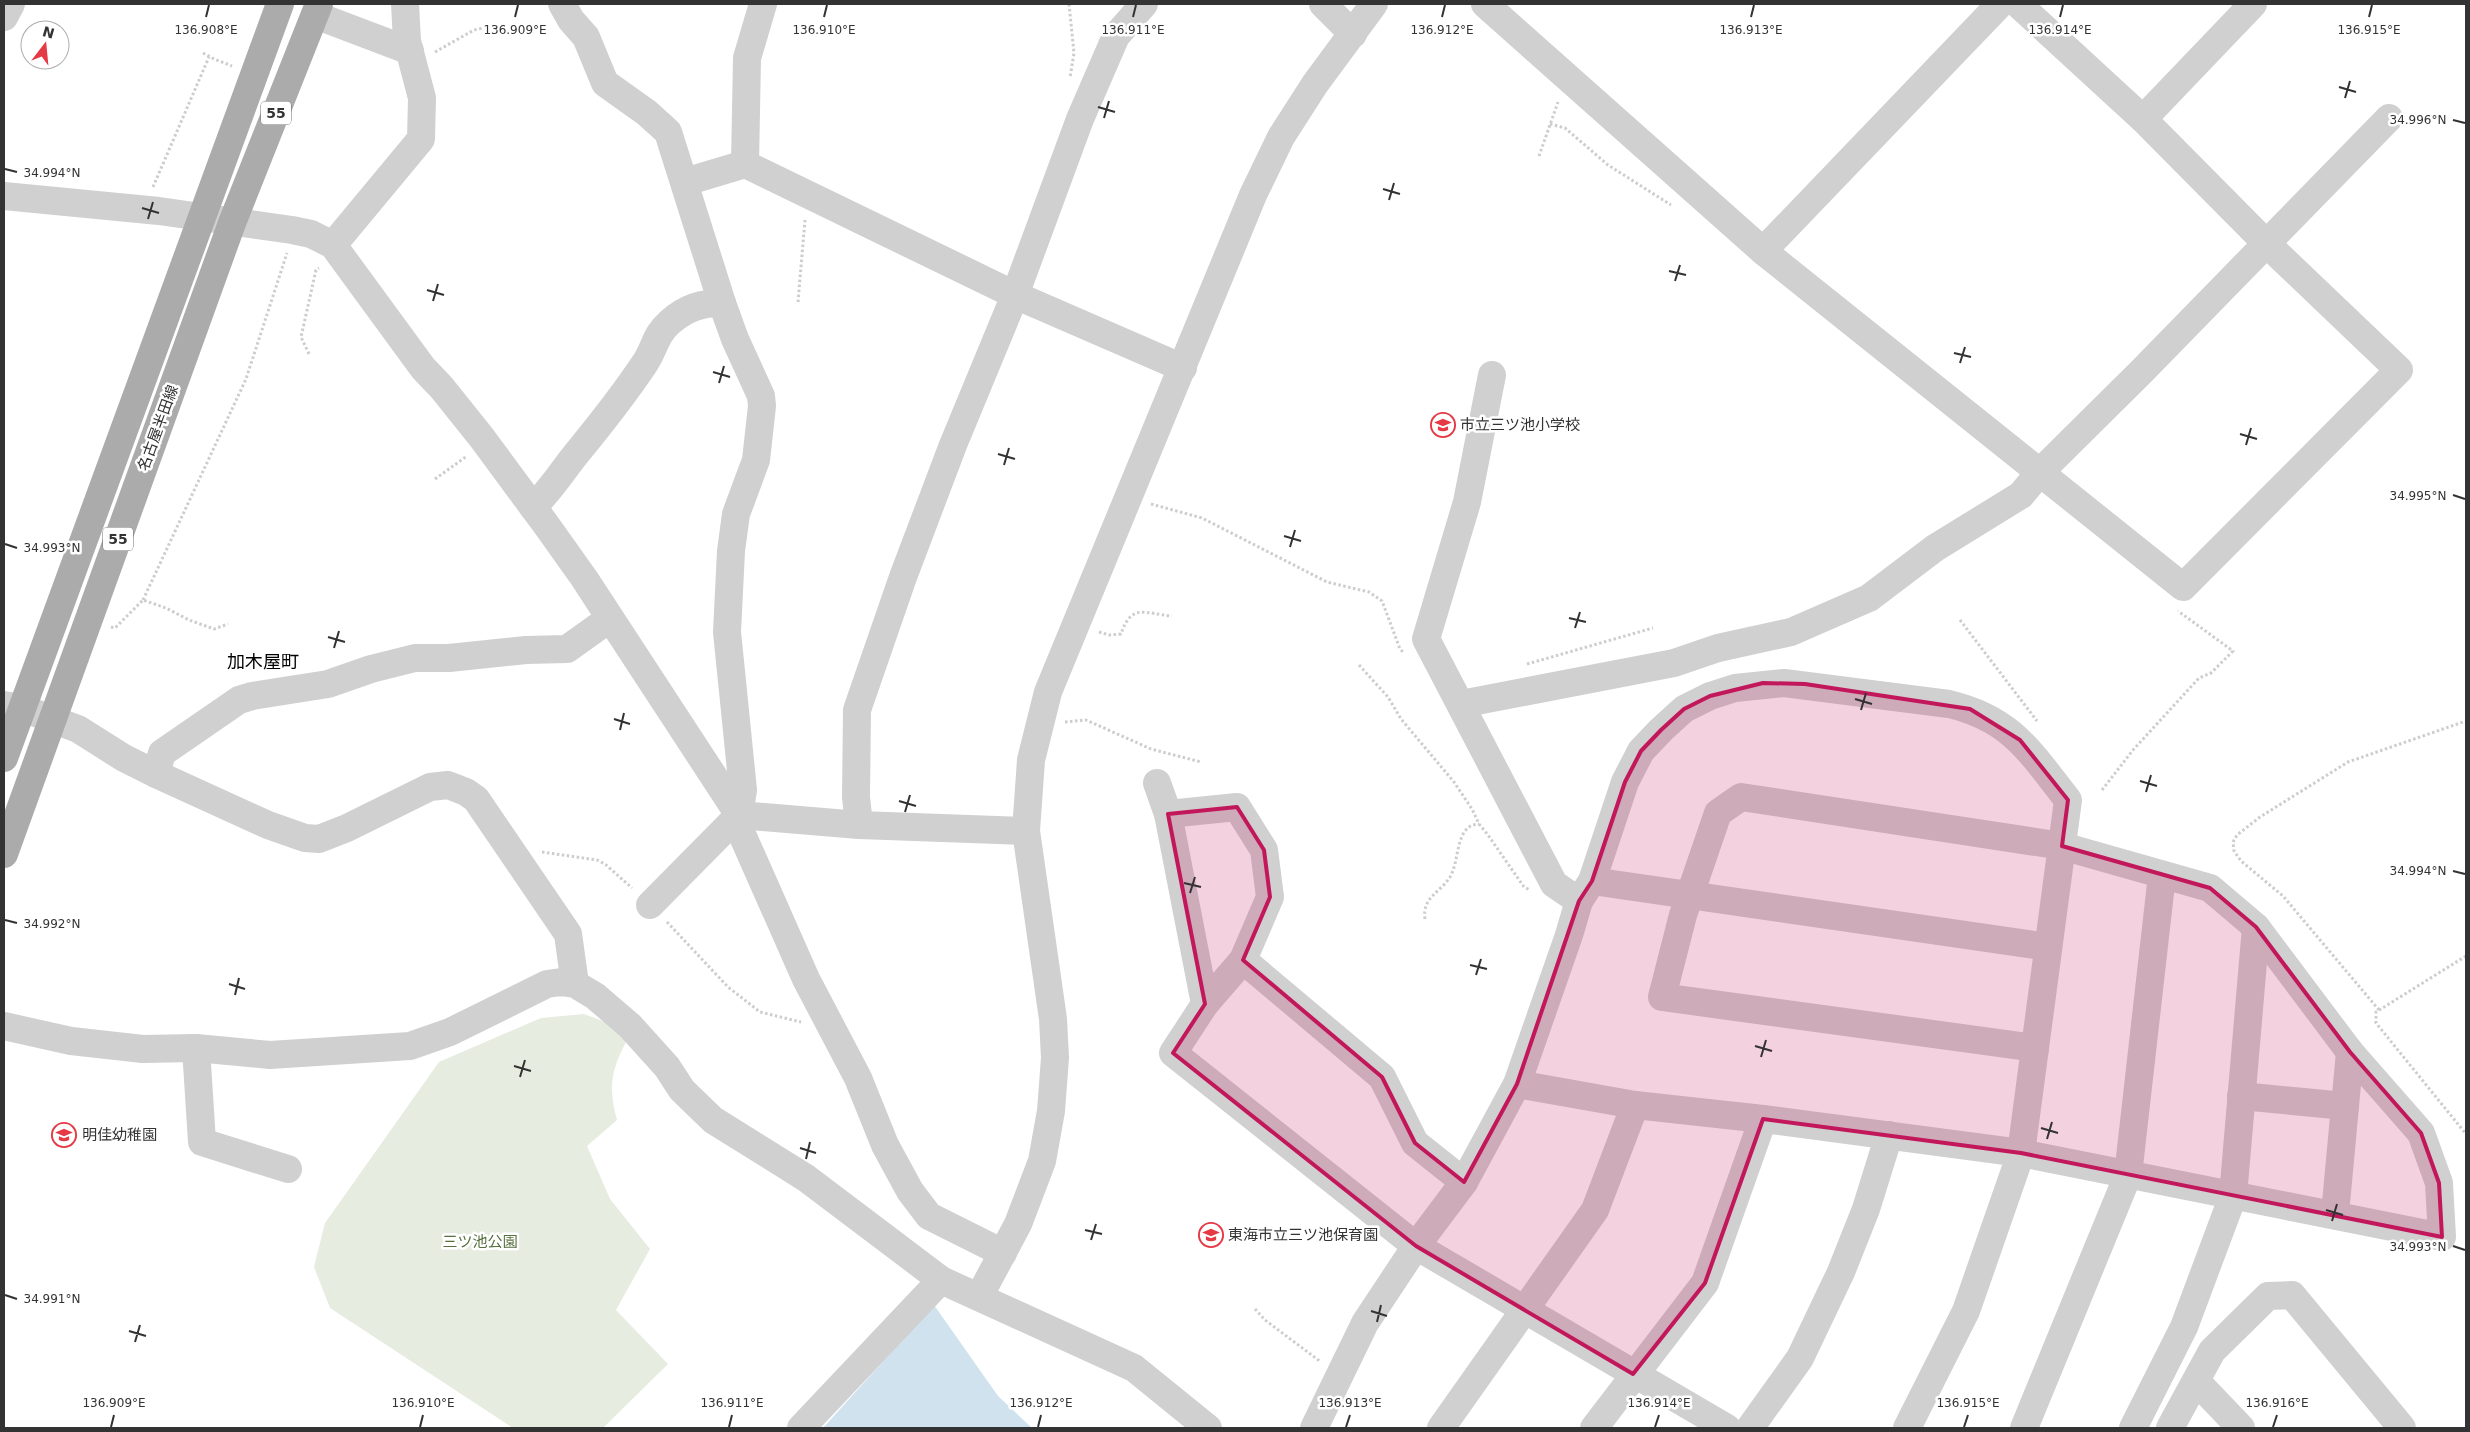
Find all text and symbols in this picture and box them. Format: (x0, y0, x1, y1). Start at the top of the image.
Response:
north arrow (20, 20, 70, 70)
text: N (41, 23, 56, 42)
text: 136.908°E (174, 23, 238, 37)
text: 136.909°E (483, 23, 547, 37)
text: 136.910°E (792, 23, 856, 37)
text: 136.911°E (1101, 23, 1165, 37)
text: 136.912°E (1410, 23, 1474, 37)
text: 136.913°E (1719, 23, 1783, 37)
text: 136.914°E (2028, 23, 2092, 37)
text: 136.915°E (2337, 23, 2401, 37)
road number: 55 (261, 102, 291, 125)
text: 34.996°N (2390, 113, 2446, 127)
text: 34.994°N (24, 166, 80, 180)
street label: 名古屋半田線 (134, 383, 182, 473)
school or university icon: 市立三ツ池小学校 (1430, 412, 1456, 438)
place label: 市立三ツ池小学校 (1460, 416, 1580, 434)
text: 34.995°N (2390, 489, 2446, 503)
road number: 55 (103, 528, 133, 550)
text: 34.993°N (24, 541, 80, 555)
district label: 加木屋町 (227, 651, 299, 672)
text: 34.994°N (2390, 864, 2446, 878)
text: 34.992°N (24, 917, 80, 931)
school or university icon: 明佳幼稚園 (51, 1122, 77, 1148)
place label: 明佳幼稚園 (82, 1126, 157, 1144)
school or university icon: 東海市立三ツ池保育園 (1198, 1222, 1224, 1248)
place label: 東海市立三ツ池保育園 (1228, 1226, 1378, 1244)
park label: 三ツ池公園 (442, 1233, 518, 1251)
text: 34.993°N (2390, 1240, 2446, 1254)
text: 34.991°N (24, 1292, 80, 1306)
text: 136.909°E (82, 1396, 146, 1410)
text: 136.910°E (391, 1396, 455, 1410)
text: 136.911°E (700, 1396, 764, 1410)
text: 136.912°E (1009, 1396, 1073, 1410)
text: 136.913°E (1318, 1396, 1382, 1410)
text: 136.914°E (1627, 1396, 1691, 1410)
text: 136.915°E (1936, 1396, 2000, 1410)
text: 136.916°E (2245, 1396, 2309, 1410)

